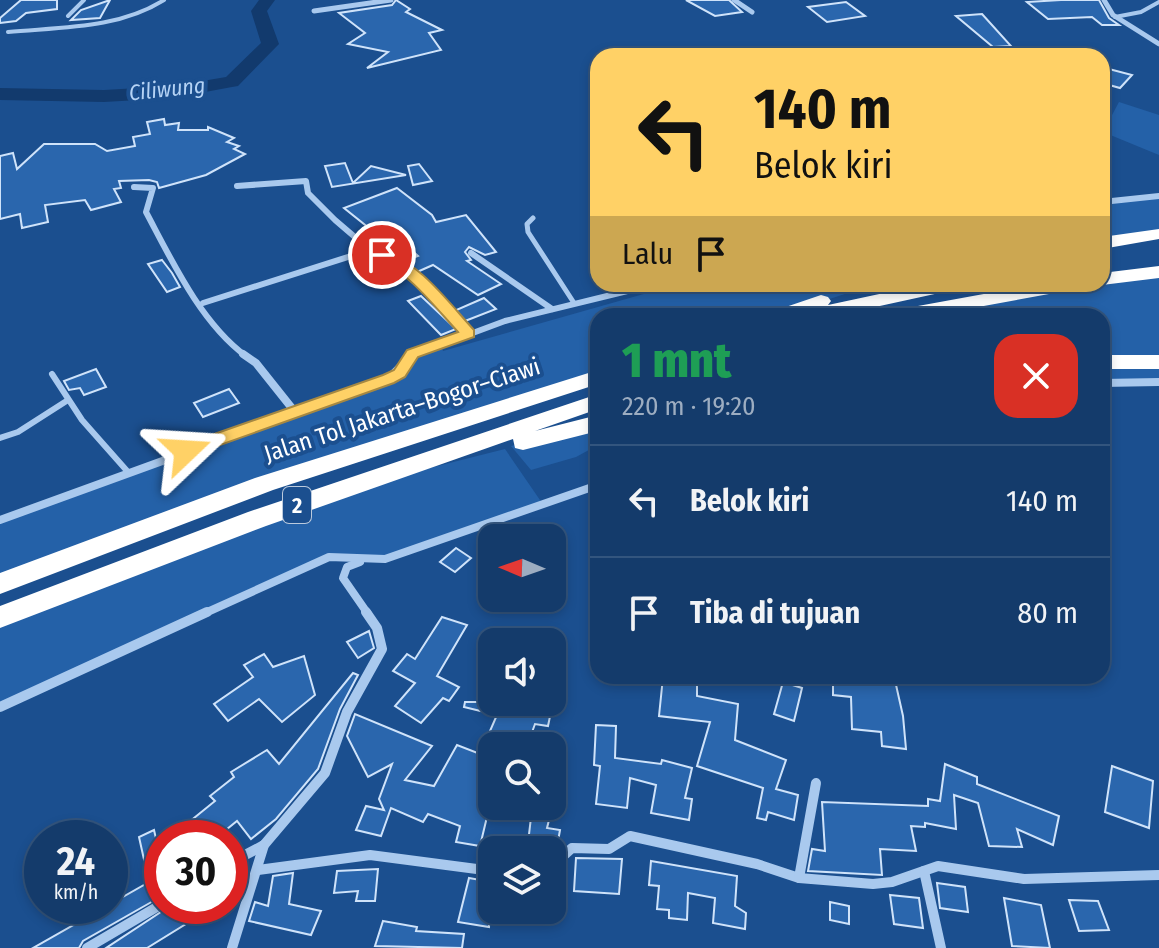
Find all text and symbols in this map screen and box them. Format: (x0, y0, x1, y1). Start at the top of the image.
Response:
water label: Ciliwung (127, 72, 207, 106)
text: 140 m (754, 76, 891, 143)
icon: left (622, 80, 726, 184)
text: Belok kiri (754, 144, 892, 188)
pin (348, 221, 416, 289)
icon: arrive (689, 232, 733, 276)
icon: arrive (360, 233, 404, 277)
text: Lalu (622, 236, 673, 272)
text: 1 mnt (622, 332, 731, 390)
button: close (994, 334, 1078, 418)
street label: Jalan Tol Jakarta–Bogor–Ciawi (260, 352, 544, 468)
text: 220 m · 19:20 (622, 391, 756, 422)
position arrow (144, 409, 228, 493)
icon: left (622, 479, 666, 523)
text: Belok kiri (690, 483, 809, 519)
text: 140 m (1006, 483, 1078, 519)
road number: 2 (283, 487, 311, 523)
north arrow (478, 524, 566, 612)
map controls (478, 524, 566, 924)
icon: arrive (622, 591, 666, 635)
text: Tiba di tujuan (690, 595, 860, 631)
text: 80 m (1017, 595, 1078, 631)
button: sound (478, 628, 566, 716)
button: search (478, 732, 566, 820)
speed limit sign: 30 (144, 820, 248, 924)
button: layers (478, 836, 566, 924)
text: 24 (57, 838, 95, 886)
text: km/h (54, 880, 98, 904)

